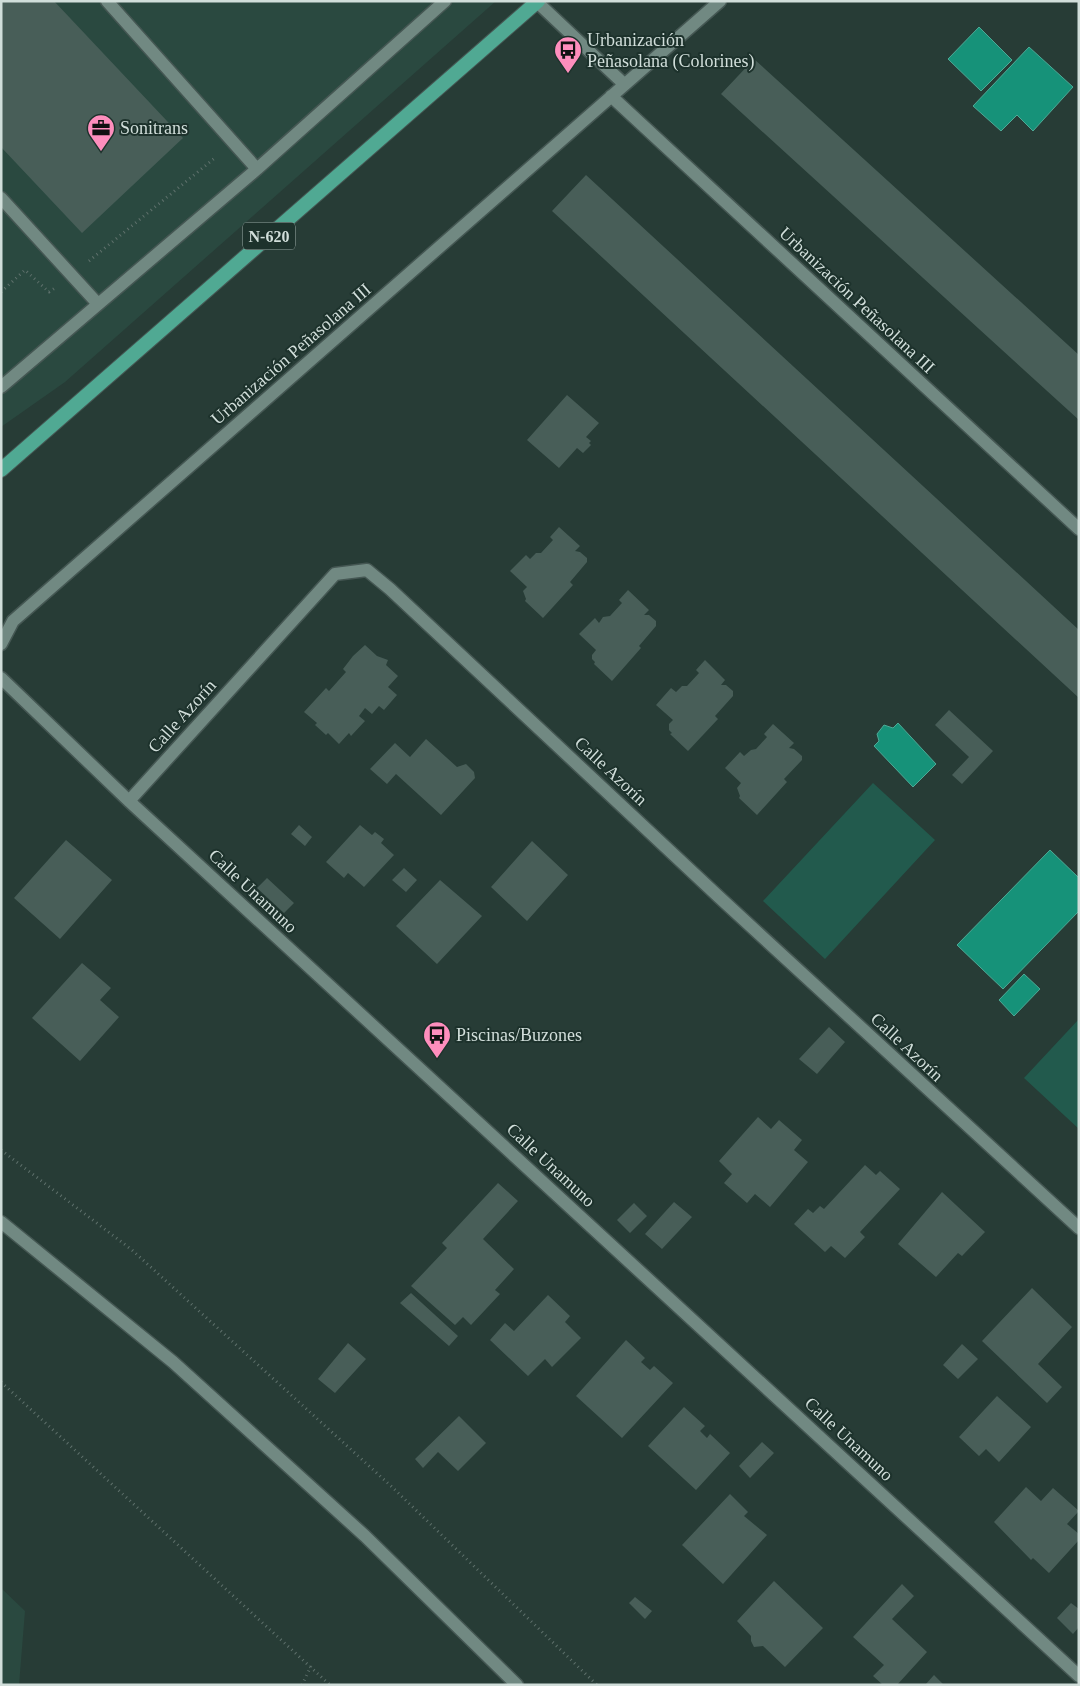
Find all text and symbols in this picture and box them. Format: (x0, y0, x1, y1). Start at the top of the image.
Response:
place label: Urbanización Peñasolana (Colorines) (587, 30, 754, 72)
bus stop icon: Urbanización Peñasolana (Colorines) (553, 35, 583, 74)
office icon: Sonitrans (86, 113, 116, 152)
place label: Sonitrans (120, 118, 188, 138)
road number: N-620 (243, 222, 295, 250)
street label: Urbanización Peñasolana III (775, 223, 939, 377)
street label: Urbanización Peñasolana III (207, 279, 375, 429)
street label: Calle Azorín (144, 675, 220, 757)
street label: Calle Azorín (571, 732, 651, 810)
street label: Calle Unamuno (205, 845, 301, 937)
street label: Calle Azorín (867, 1008, 947, 1086)
bus stop icon: Piscinas/Buzones (422, 1020, 452, 1059)
place label: Piscinas/Buzones (456, 1025, 582, 1045)
street label: Calle Unamuno (503, 1119, 599, 1211)
street label: Calle Unamuno (801, 1393, 897, 1485)

